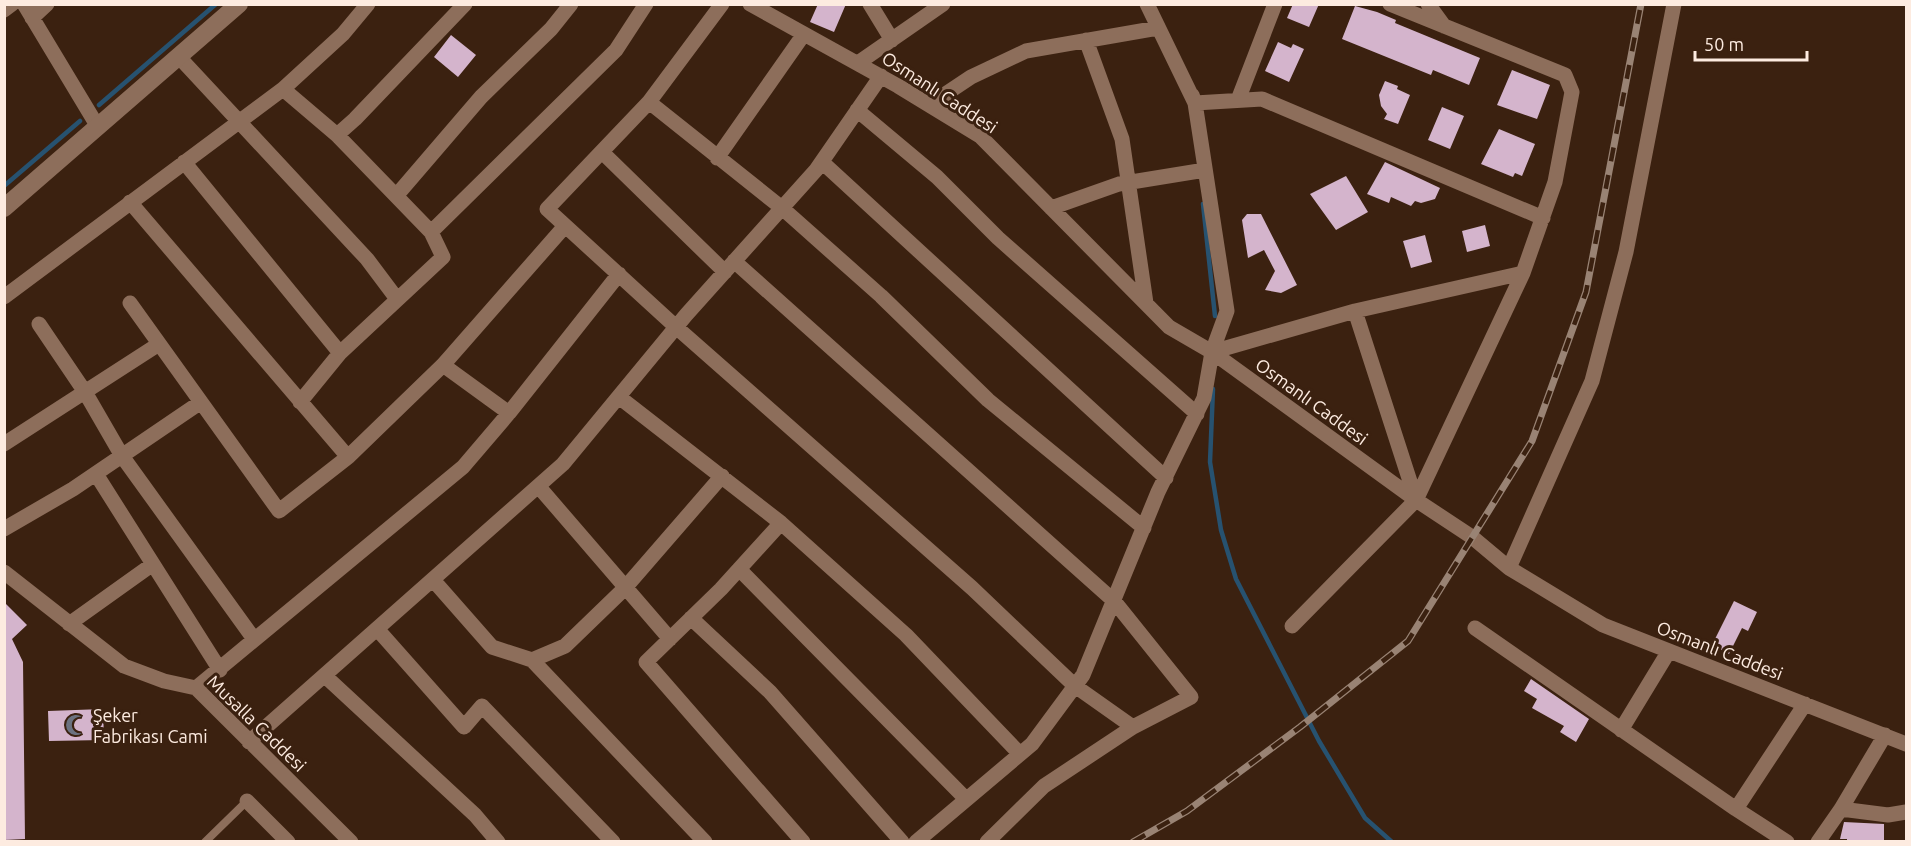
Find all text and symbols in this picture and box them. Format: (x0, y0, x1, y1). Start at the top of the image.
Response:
scale bar (1695, 24, 1808, 62)
text: 50 m (1704, 34, 1744, 54)
street label: Osmanlı Caddesi (879, 47, 1001, 137)
street label: Osmanlı Caddesi (1252, 354, 1372, 448)
street label: Osmanlı Caddesi (1654, 617, 1786, 683)
street label: Musalla Caddesi (204, 671, 310, 775)
place label: Şeker Fabrikası Cami (93, 705, 208, 746)
mosque icon: Şeker Fabrikası Cami (64, 713, 88, 737)

